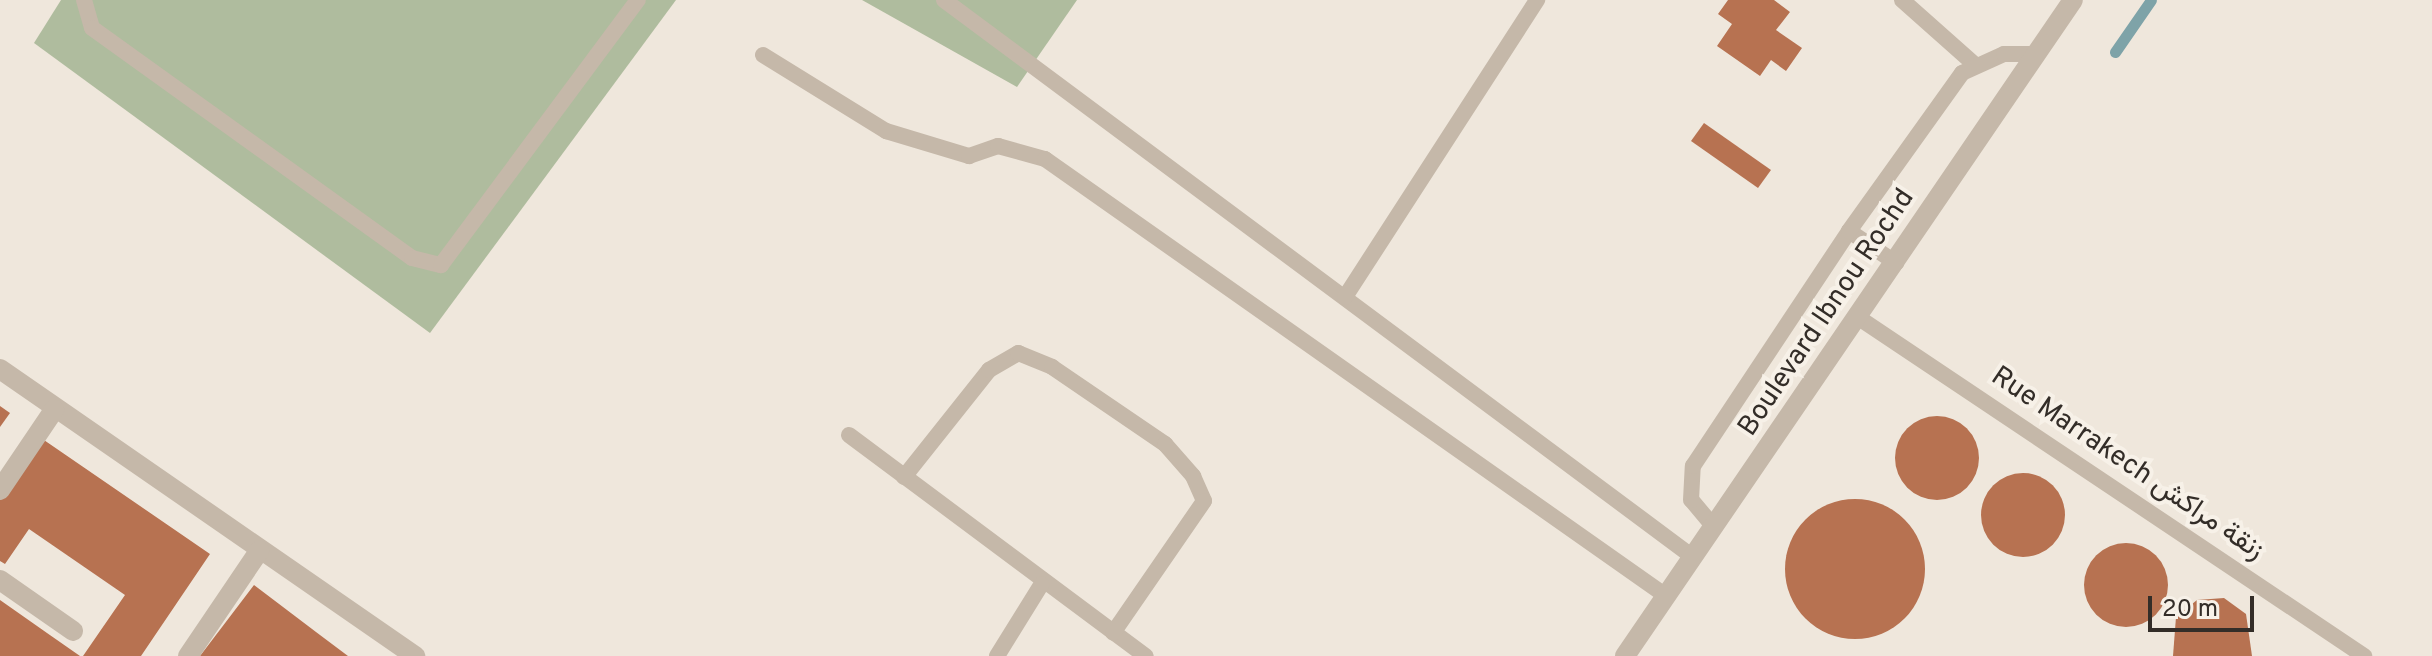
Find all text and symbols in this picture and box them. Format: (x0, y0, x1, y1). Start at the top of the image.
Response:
street label: Boulevard Ibnou Rochd (1732, 183, 1922, 443)
street label: Rue Marrakech زنقة مراكش (1984, 360, 2270, 568)
scale bar (2152, 580, 2258, 630)
text: 20 m (2162, 595, 2218, 625)

